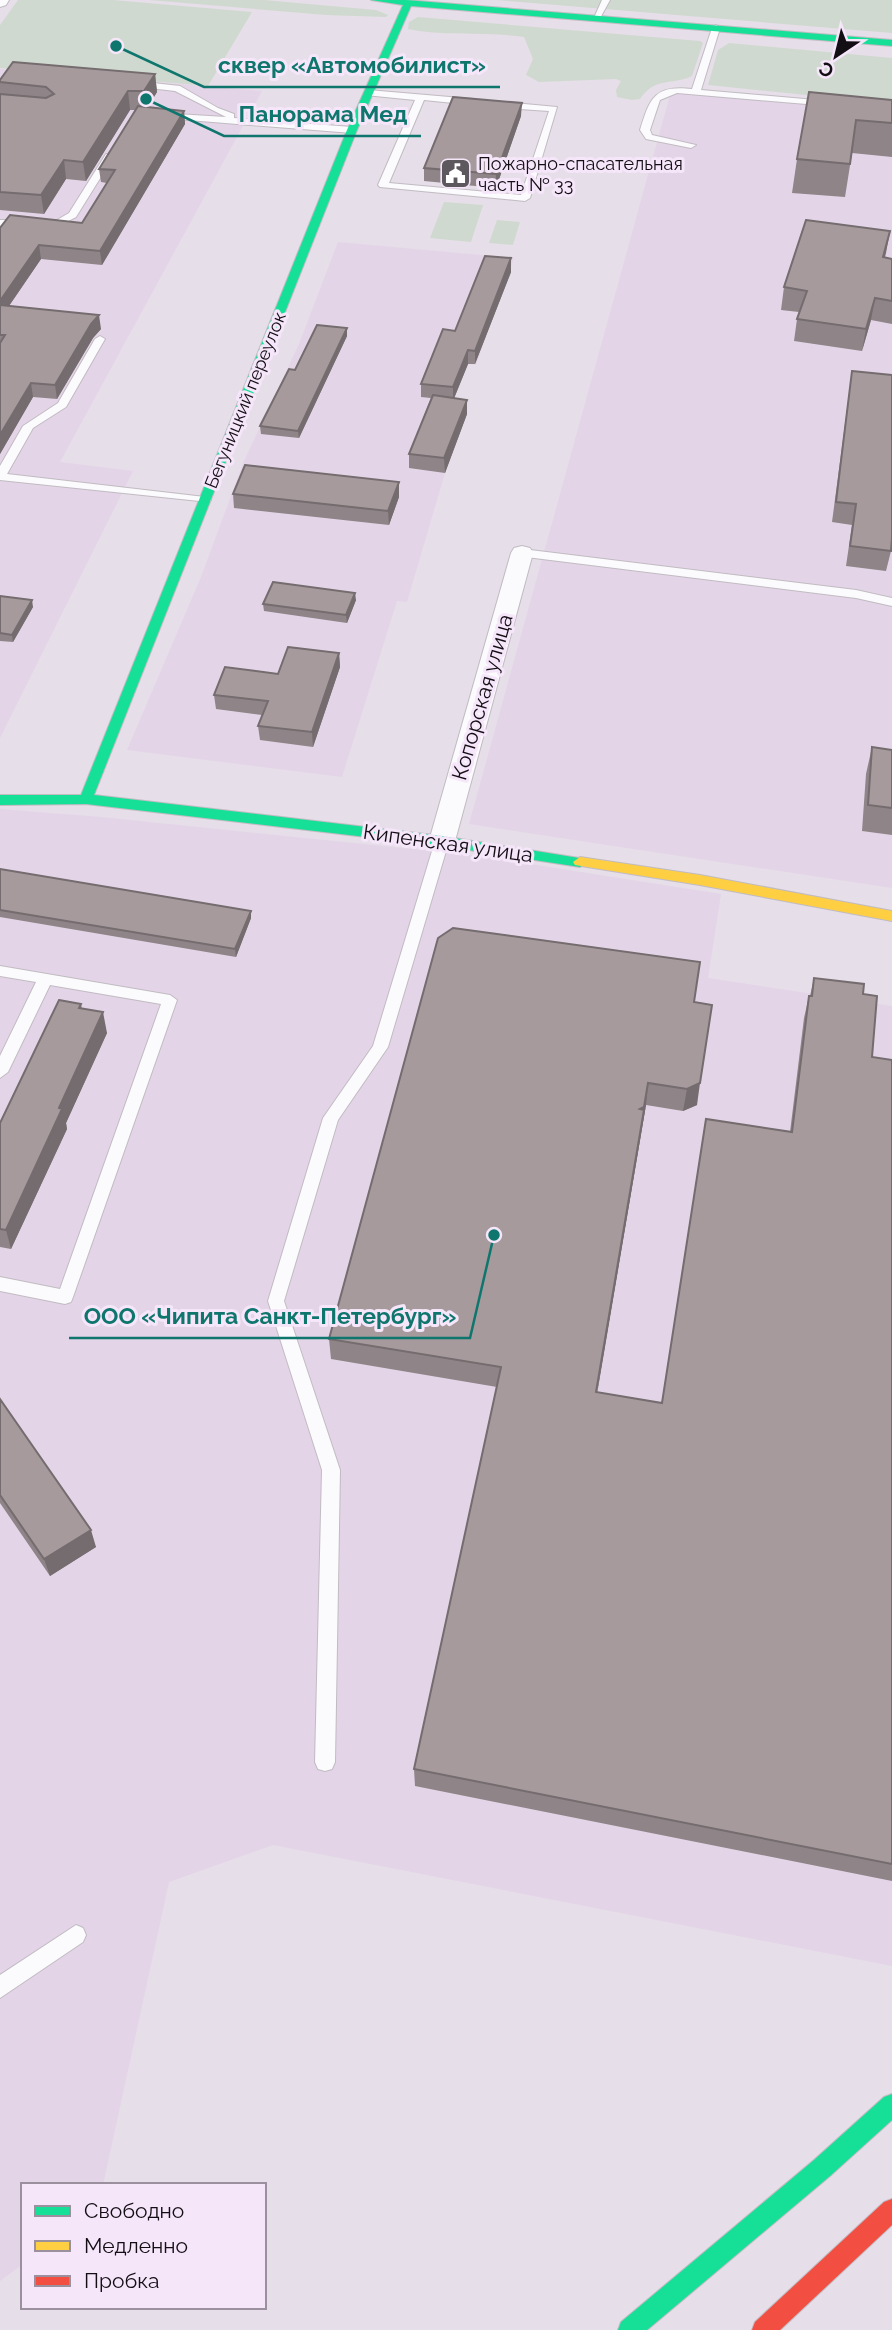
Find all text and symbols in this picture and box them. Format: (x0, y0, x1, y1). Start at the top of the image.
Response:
north arrow (801, 21, 871, 91)
callout: сквер «Автомобилист» (204, 43, 500, 87)
text: сквер «Автомобилист» (218, 51, 486, 78)
text: С (815, 57, 838, 83)
callout: Панорама Мед (224, 92, 421, 136)
text: Панорама Мед (238, 100, 408, 127)
place label: Пожарно-спасательная часть № 33 (478, 153, 683, 195)
public building icon: Пожарно-спасательная часть № 33 (438, 156, 472, 190)
street label: Бегуницкий переулок (200, 309, 290, 491)
street label: Копорская улица (446, 611, 518, 783)
street label: Кипенская улица (361, 819, 535, 867)
callout: ООО «Чипита Санкт-Петербург» (69, 1294, 470, 1338)
text: ООО «Чипита Санкт-Петербург» (84, 1302, 456, 1329)
legend (21, 2183, 266, 2309)
text: Свободно (84, 2198, 184, 2223)
text: Медленно (84, 2233, 188, 2258)
text: Пробка (84, 2268, 160, 2293)

